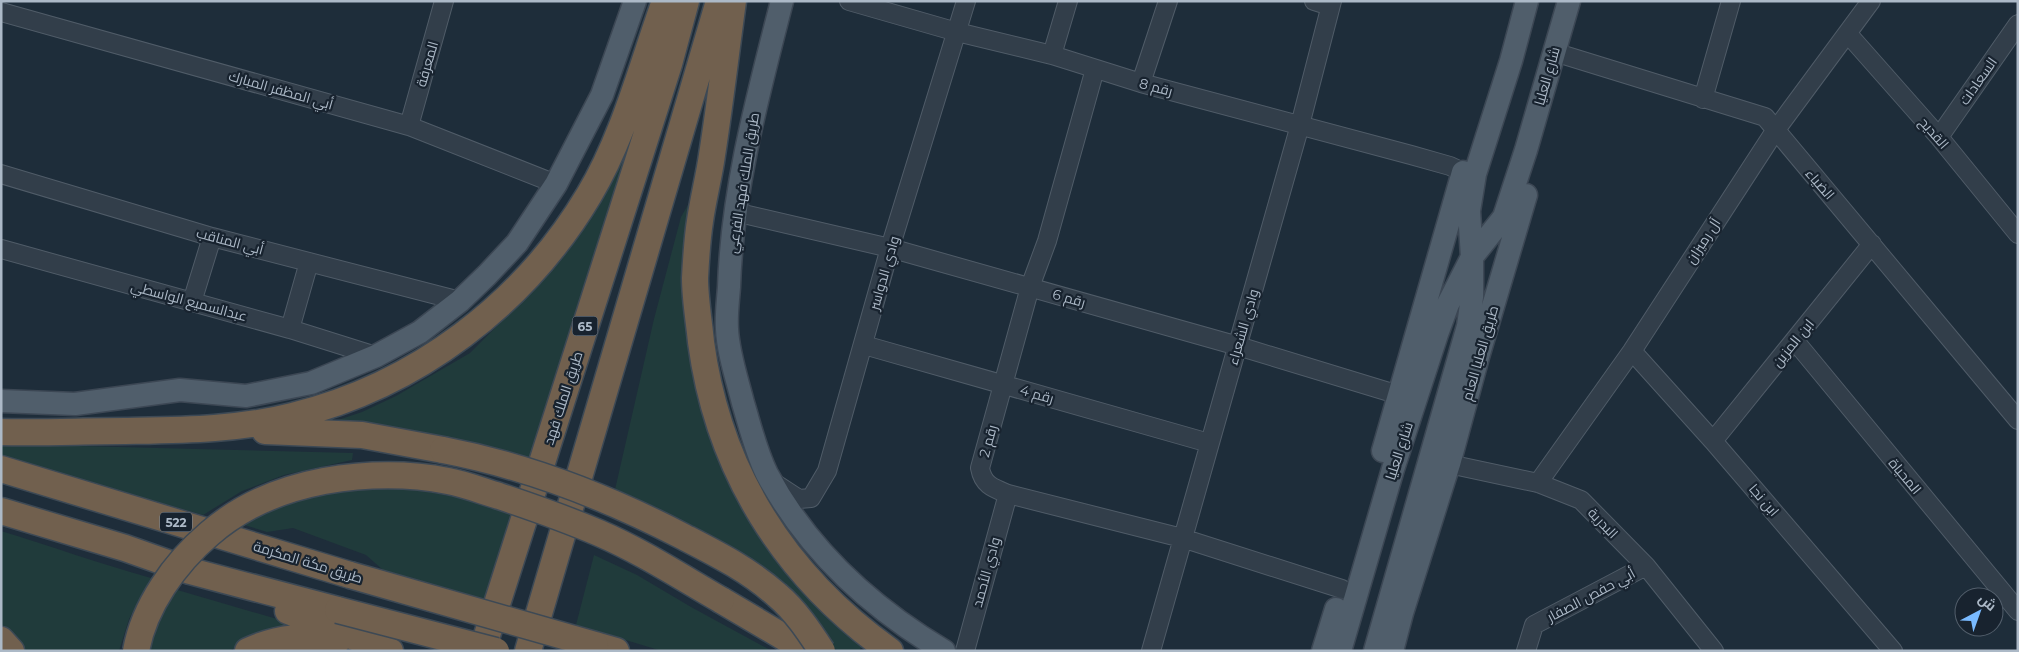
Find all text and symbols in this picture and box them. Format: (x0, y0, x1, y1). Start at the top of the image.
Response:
street label: المعرفة (412, 39, 442, 89)
street label: شارع العليا (1530, 45, 1564, 107)
street label: السعادات (1955, 54, 2001, 108)
street label: أبي المظفر المبارك (226, 66, 336, 116)
street label: رقم 8 (1137, 74, 1175, 101)
street label: طريق الملك فهد الفرعي (723, 111, 766, 255)
street label: القديح (1915, 113, 1953, 153)
street label: الضياء (1802, 165, 1838, 203)
street label: آل رميزان (1682, 215, 1725, 267)
street label: أبي المناقب (194, 223, 266, 262)
street label: وادي الدواسر (865, 234, 906, 314)
street label: عبدالسميع الواسطي (128, 277, 249, 328)
street label: رقم 6 (1050, 285, 1088, 312)
street label: وادي الشعراء (1224, 287, 1265, 368)
street label: طريق العليا العام (1458, 304, 1503, 403)
street label: ابن المزين (1768, 315, 1818, 371)
road number: 65 (572, 316, 598, 336)
street label: طريق الملك فهد (539, 349, 587, 447)
street label: رقم 4 (1018, 381, 1056, 408)
street label: شارع العليا (1381, 420, 1417, 482)
street label: رقم 2 (975, 423, 1002, 460)
street label: المحياة (1885, 454, 1925, 498)
street label: ابن نجا (1745, 480, 1783, 520)
street label: البدرية (1584, 504, 1622, 542)
road number: 522 (160, 512, 192, 532)
street label: وادي الأحمد (968, 535, 1007, 610)
street label: طريق مكة المكرمة (251, 537, 365, 587)
street label: أبي حفص الصفار (1543, 564, 1640, 629)
north arrow (1954, 587, 2004, 637)
text: ش (1975, 590, 2000, 615)

